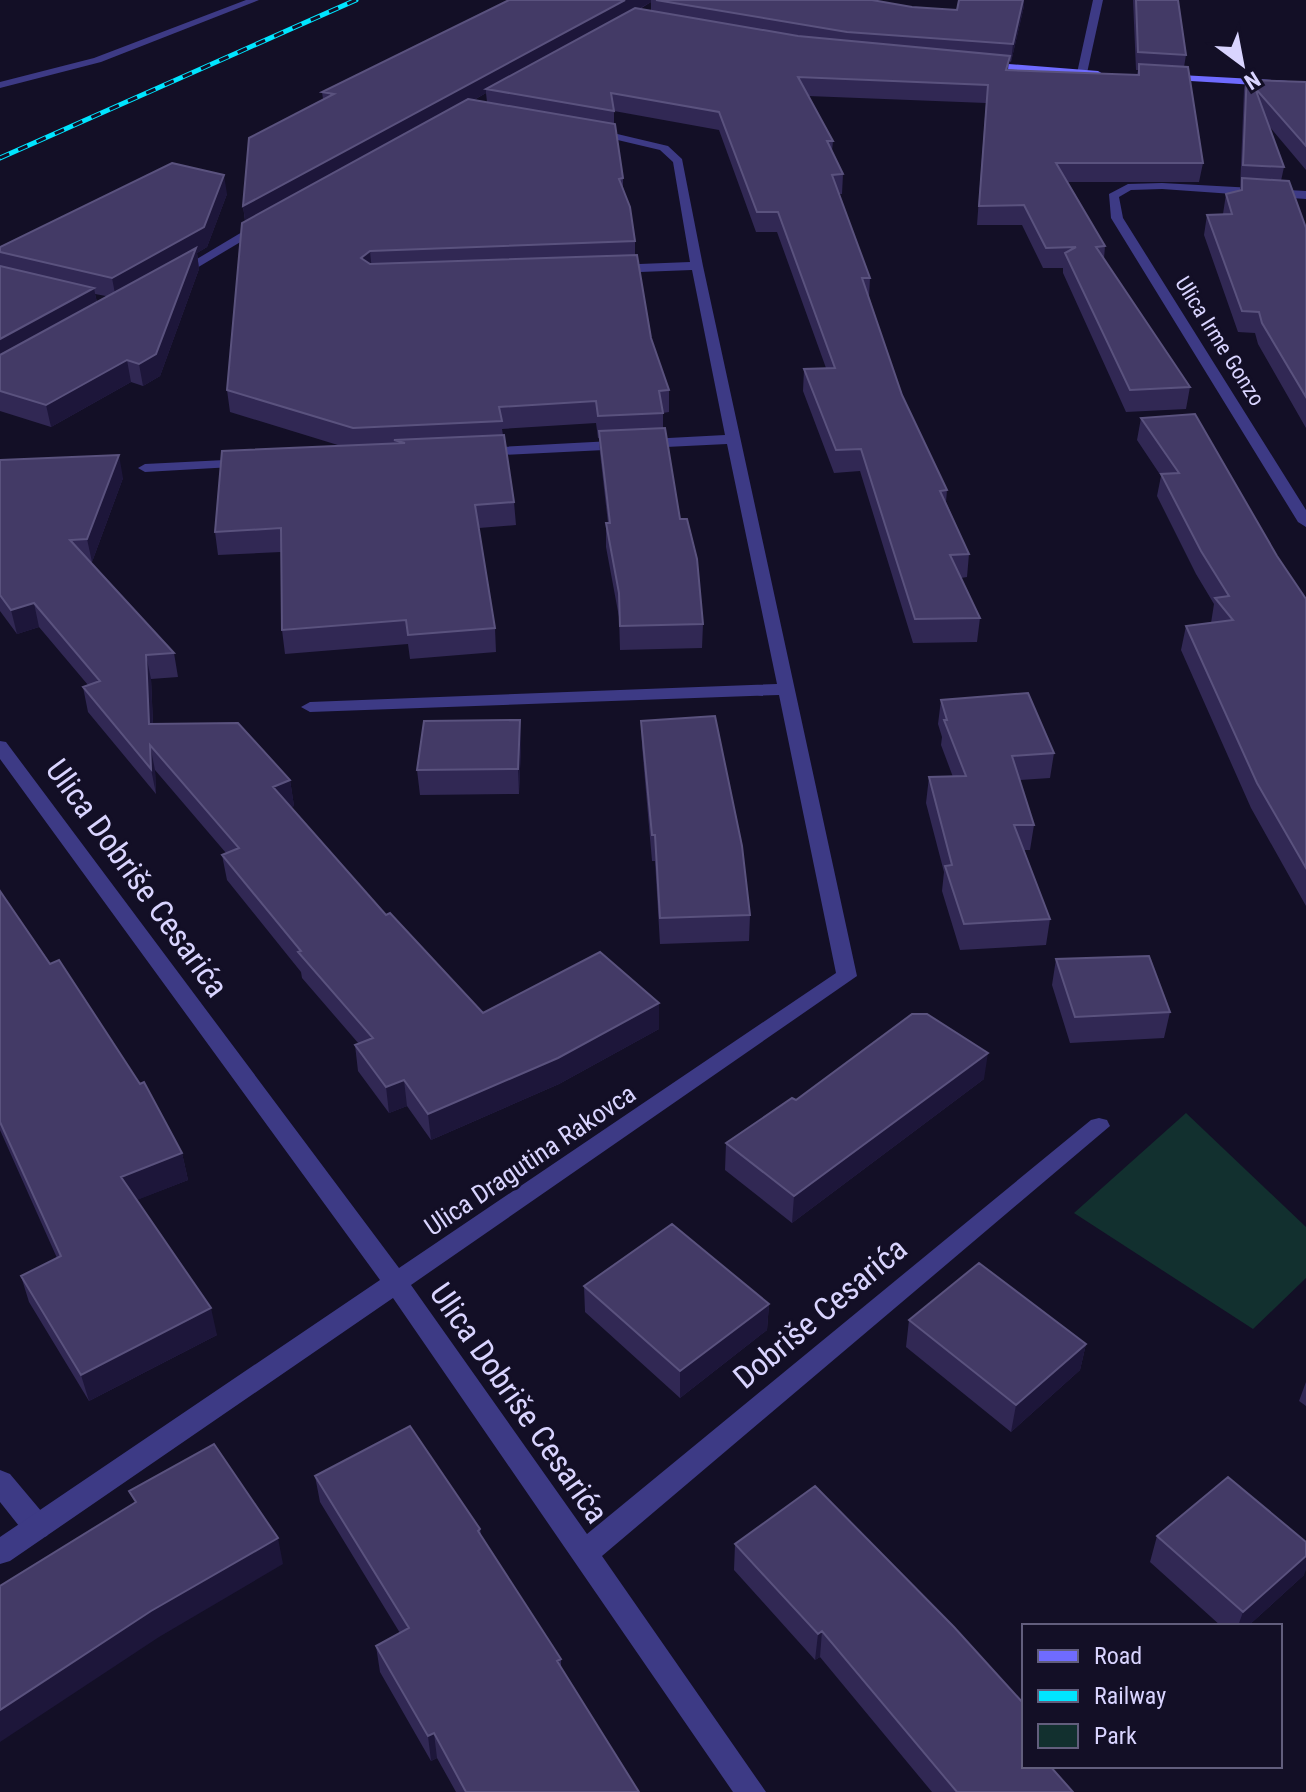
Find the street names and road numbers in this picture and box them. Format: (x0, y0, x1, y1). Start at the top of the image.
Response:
street label: Ulica Irme Gonzo (1170, 272, 1270, 410)
street label: Ulica Dobriše Cesarića (38, 752, 236, 1004)
street label: Ulica Dragutina Rakovca (419, 1078, 641, 1242)
street label: Dobriše Cesarića (726, 1230, 914, 1396)
street label: Ulica Dobriše Cesarića (422, 1276, 616, 1530)

